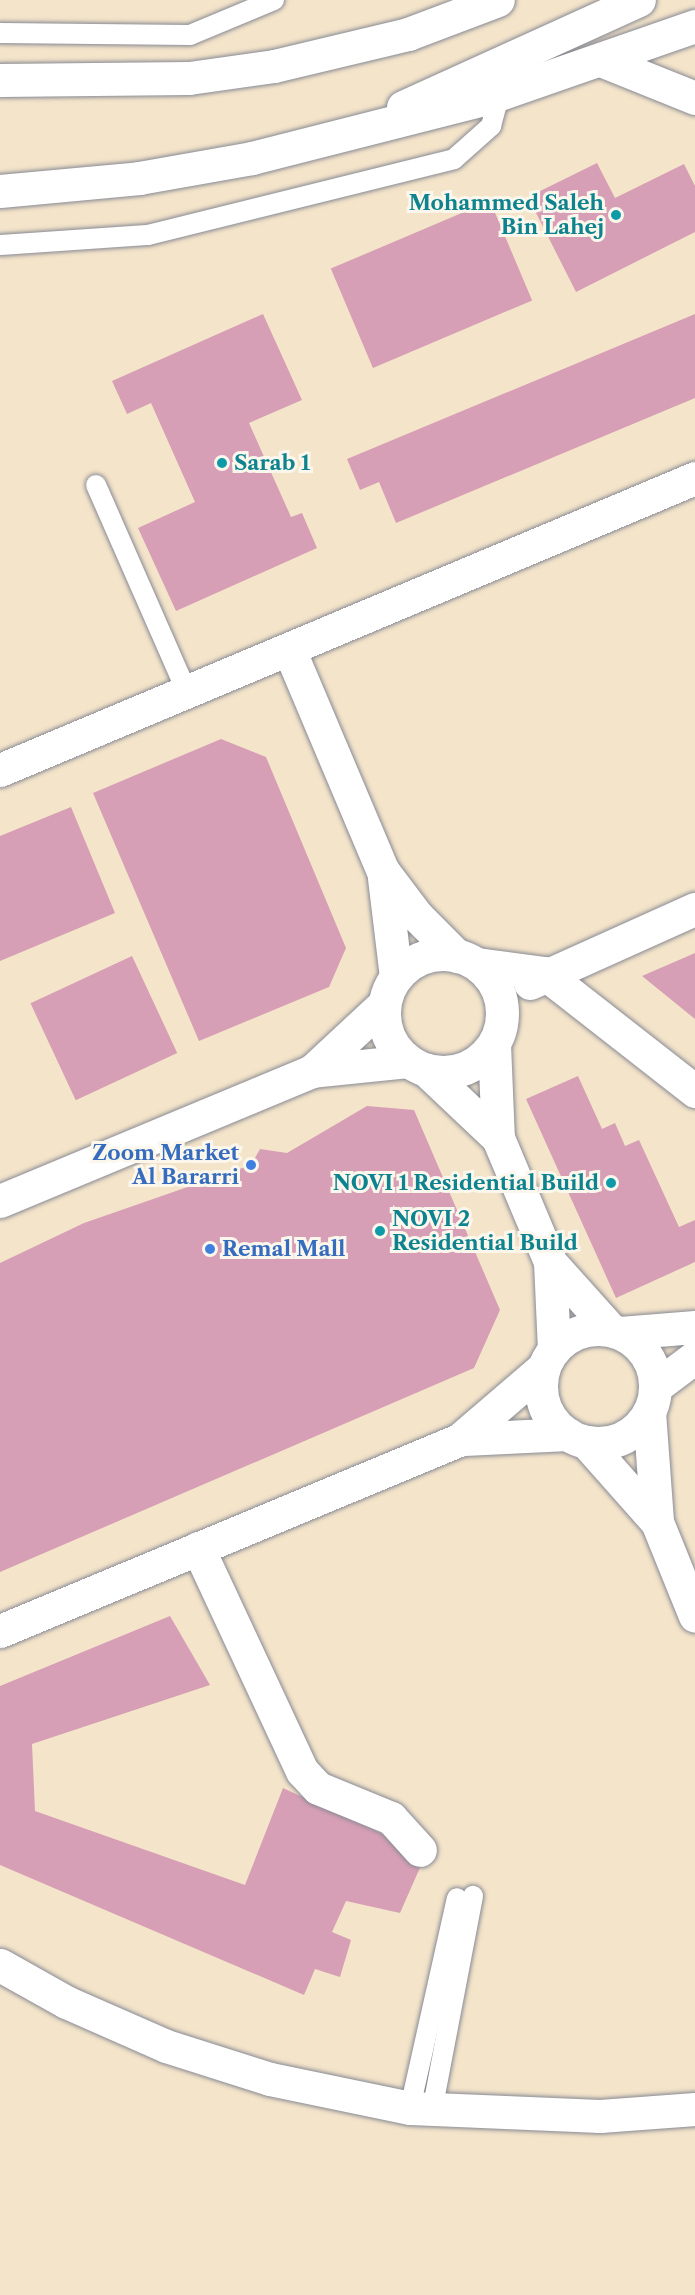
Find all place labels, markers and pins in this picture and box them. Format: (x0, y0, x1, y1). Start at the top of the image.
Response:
place label: Mohammed Saleh Bin Lahej (409, 190, 604, 240)
marker: Mohammed Saleh Bin Lahej (609, 208, 623, 222)
place label: Sarab 1 (234, 450, 310, 476)
marker: Sarab 1 (215, 456, 229, 470)
place label: Zoom Market Al Bararri (92, 1140, 239, 1190)
marker: Zoom Market Al Bararri (244, 1158, 258, 1172)
place label: NOVI 1 Residential Build (333, 1170, 599, 1196)
marker: NOVI 1 Residential Build (604, 1176, 618, 1190)
place label: NOVI 2 Residential Build (392, 1206, 578, 1256)
marker: NOVI 2 Residential Build (373, 1224, 387, 1238)
place label: Remal Mall (222, 1236, 345, 1262)
marker: Remal Mall (203, 1242, 217, 1256)

